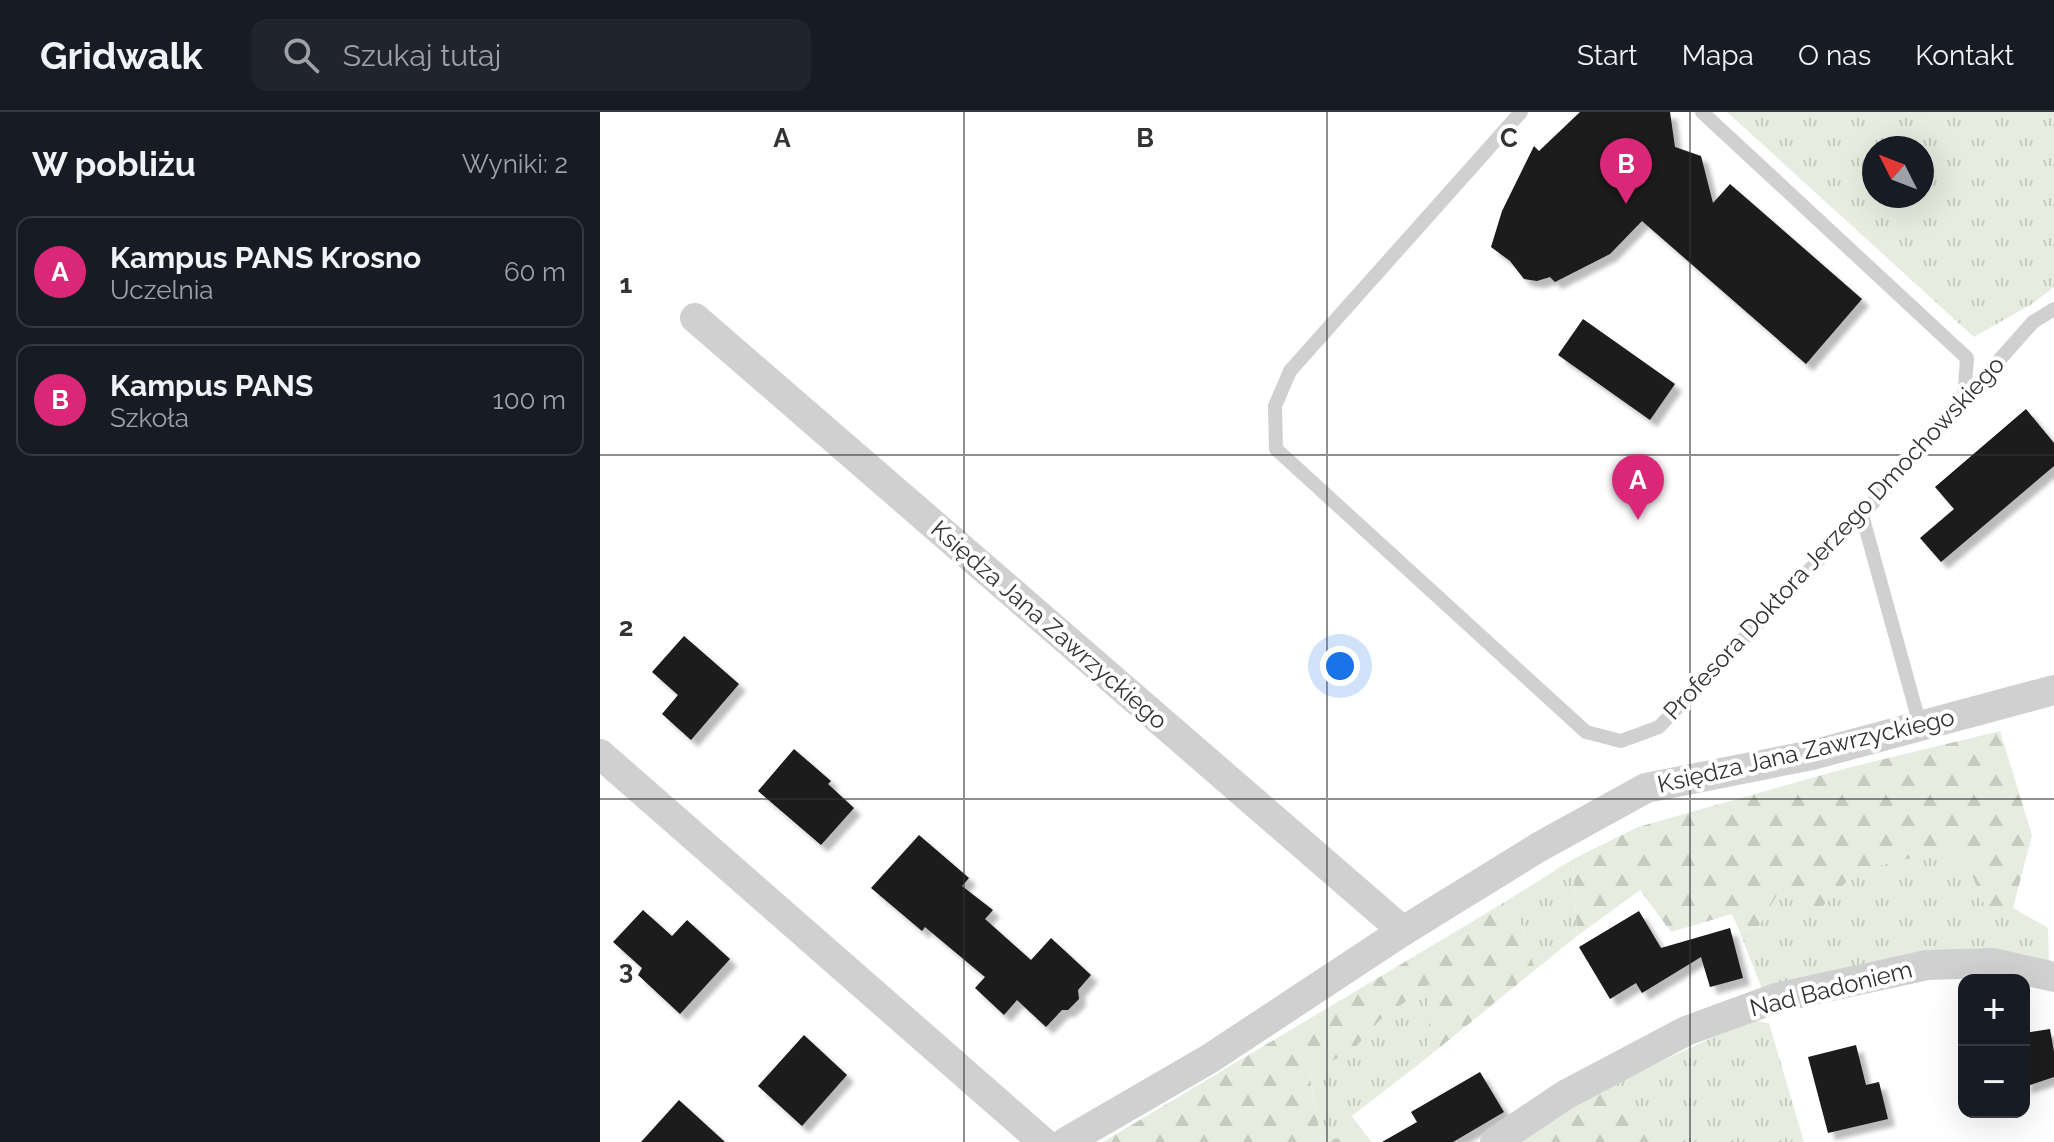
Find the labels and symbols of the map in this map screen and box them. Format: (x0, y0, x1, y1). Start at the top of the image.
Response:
text: A (773, 123, 791, 153)
text: B (1136, 123, 1154, 153)
text: C (1500, 123, 1518, 153)
north arrow (1862, 136, 1934, 208)
pin: B (1600, 138, 1652, 204)
text: 1 (620, 269, 633, 299)
street label: Profesora Doktora Jerzego Dmochowskiego (1657, 350, 2010, 725)
pin: A (1612, 454, 1664, 520)
street label: Księdza Jana Zawrzyckiego (925, 514, 1173, 735)
text: 2 (619, 612, 633, 642)
your location (1320, 646, 1360, 686)
street label: Księdza Jana Zawrzyckiego (1655, 702, 1957, 799)
street label: Nad Badoniem (1747, 954, 1915, 1023)
text: 3 (619, 955, 633, 985)

